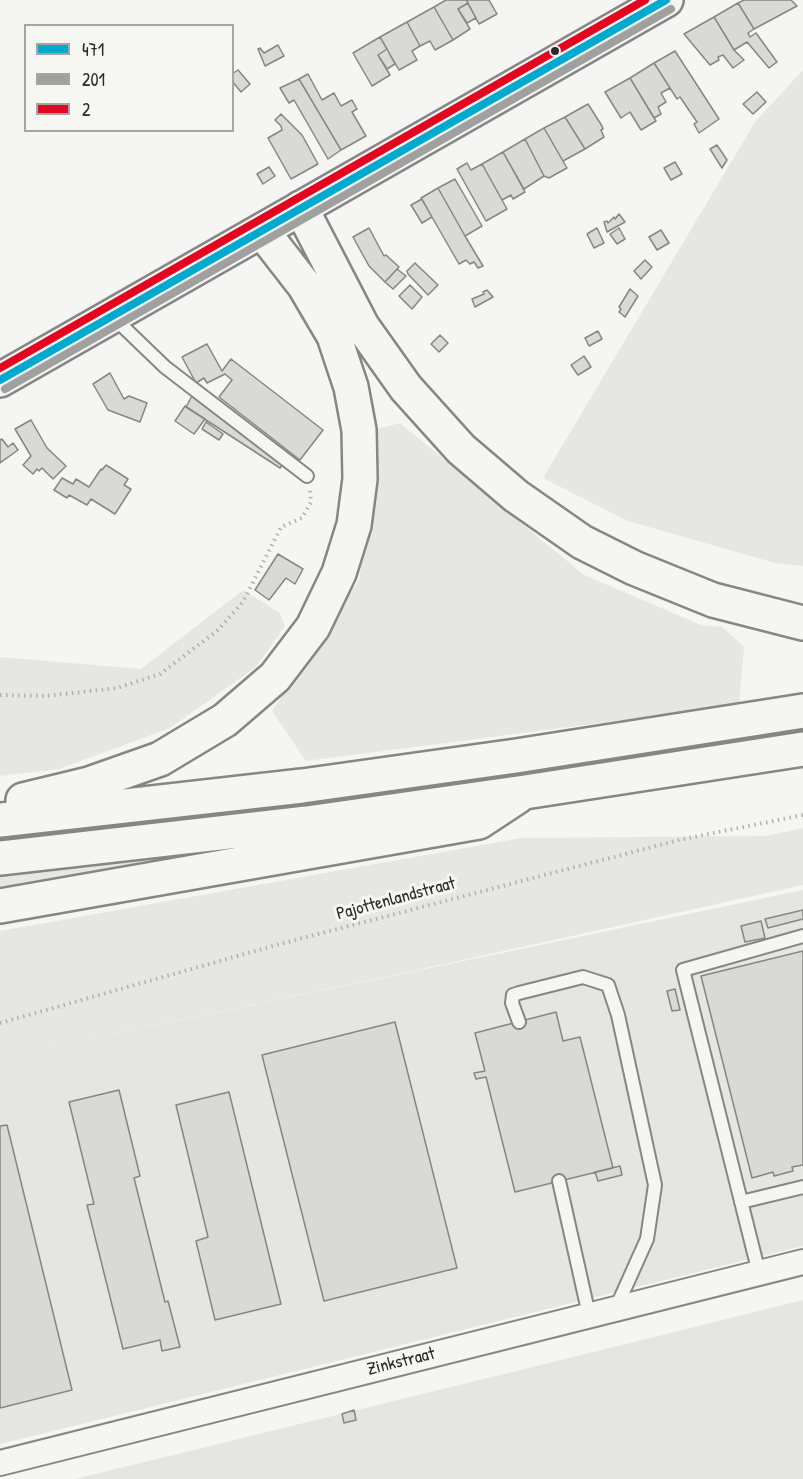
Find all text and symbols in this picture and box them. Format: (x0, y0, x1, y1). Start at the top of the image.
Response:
legend (24, 24, 234, 132)
text: 471 (82, 37, 104, 62)
unlabelled marker (549, 45, 561, 57)
text: 201 (82, 67, 105, 92)
text: 2 (82, 97, 90, 122)
street label: Pajottenlandstraat (334, 873, 458, 925)
street label: Zinkstraat (365, 1343, 437, 1381)

